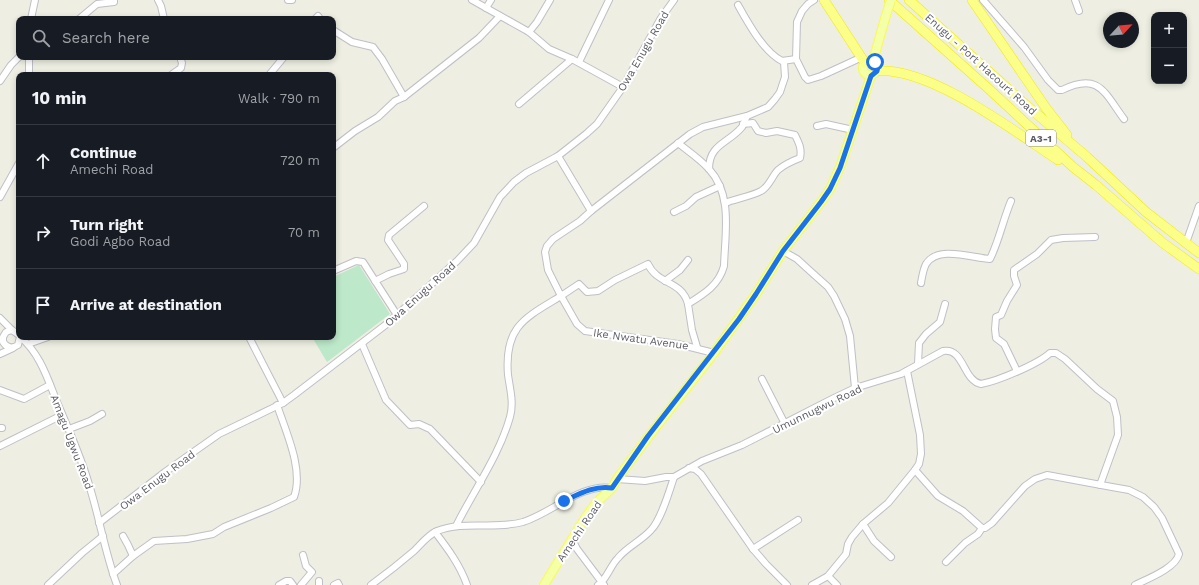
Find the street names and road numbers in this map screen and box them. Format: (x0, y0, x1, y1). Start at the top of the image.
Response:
street label: Owa Enugu Road (615, 9, 672, 94)
street label: Enugu - Port Hacourt Road (922, 11, 1039, 118)
road number: A3-1 (1026, 130, 1056, 146)
street label: Owa Enugu Road (382, 259, 458, 330)
street label: Ike Nwatu Avenue (592, 326, 689, 353)
street label: Umunnugwu Road (770, 382, 864, 437)
street label: Amagu Ugwu Road (47, 393, 96, 491)
street label: Owa Enugu Road (117, 448, 197, 513)
street label: Amechi Road (554, 498, 605, 564)

